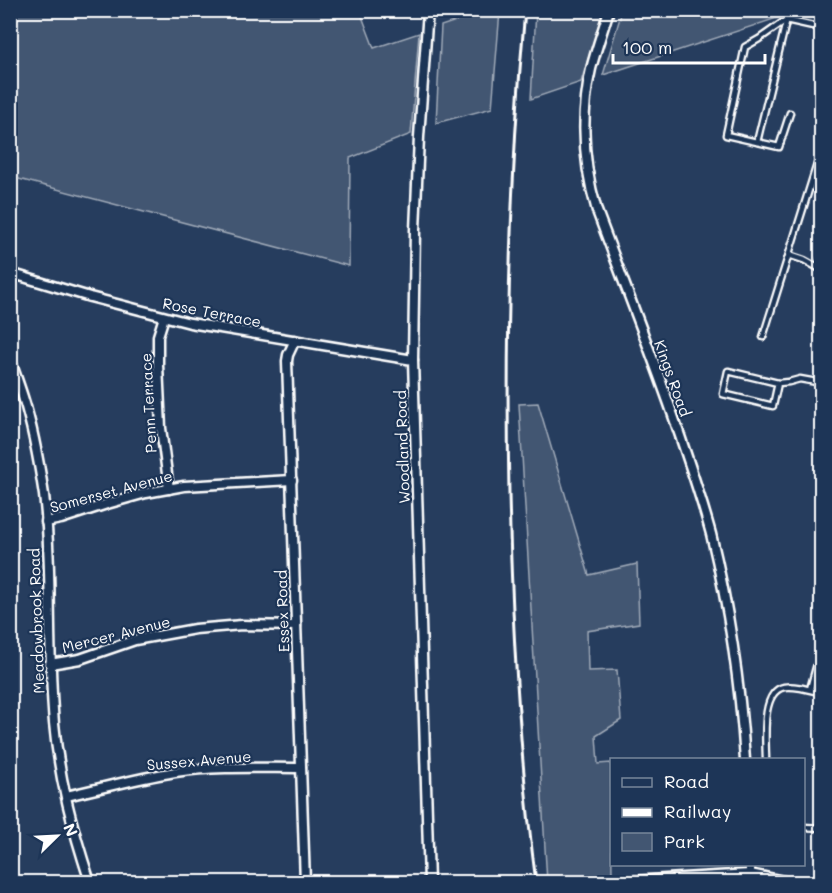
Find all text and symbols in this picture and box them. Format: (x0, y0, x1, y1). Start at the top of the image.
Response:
scale bar (613, 27, 764, 65)
text: 100 m (622, 35, 672, 59)
street label: Rose Terrace (161, 293, 263, 331)
street label: Kings Road (650, 337, 696, 419)
street label: Penn Terrace (135, 353, 161, 453)
street label: Woodland Road (390, 390, 414, 504)
street label: Somerset Avenue (48, 465, 174, 517)
street label: Meadowbrook Road (23, 548, 49, 694)
street label: Essex Road (271, 570, 293, 652)
street label: Mercer Avenue (60, 611, 172, 657)
street label: Sussex Avenue (146, 745, 252, 775)
legend (610, 758, 805, 866)
text: Road (664, 769, 709, 793)
text: Railway (664, 799, 731, 823)
north arrow (27, 806, 87, 866)
text: N (59, 820, 83, 840)
text: Park (664, 829, 705, 853)

